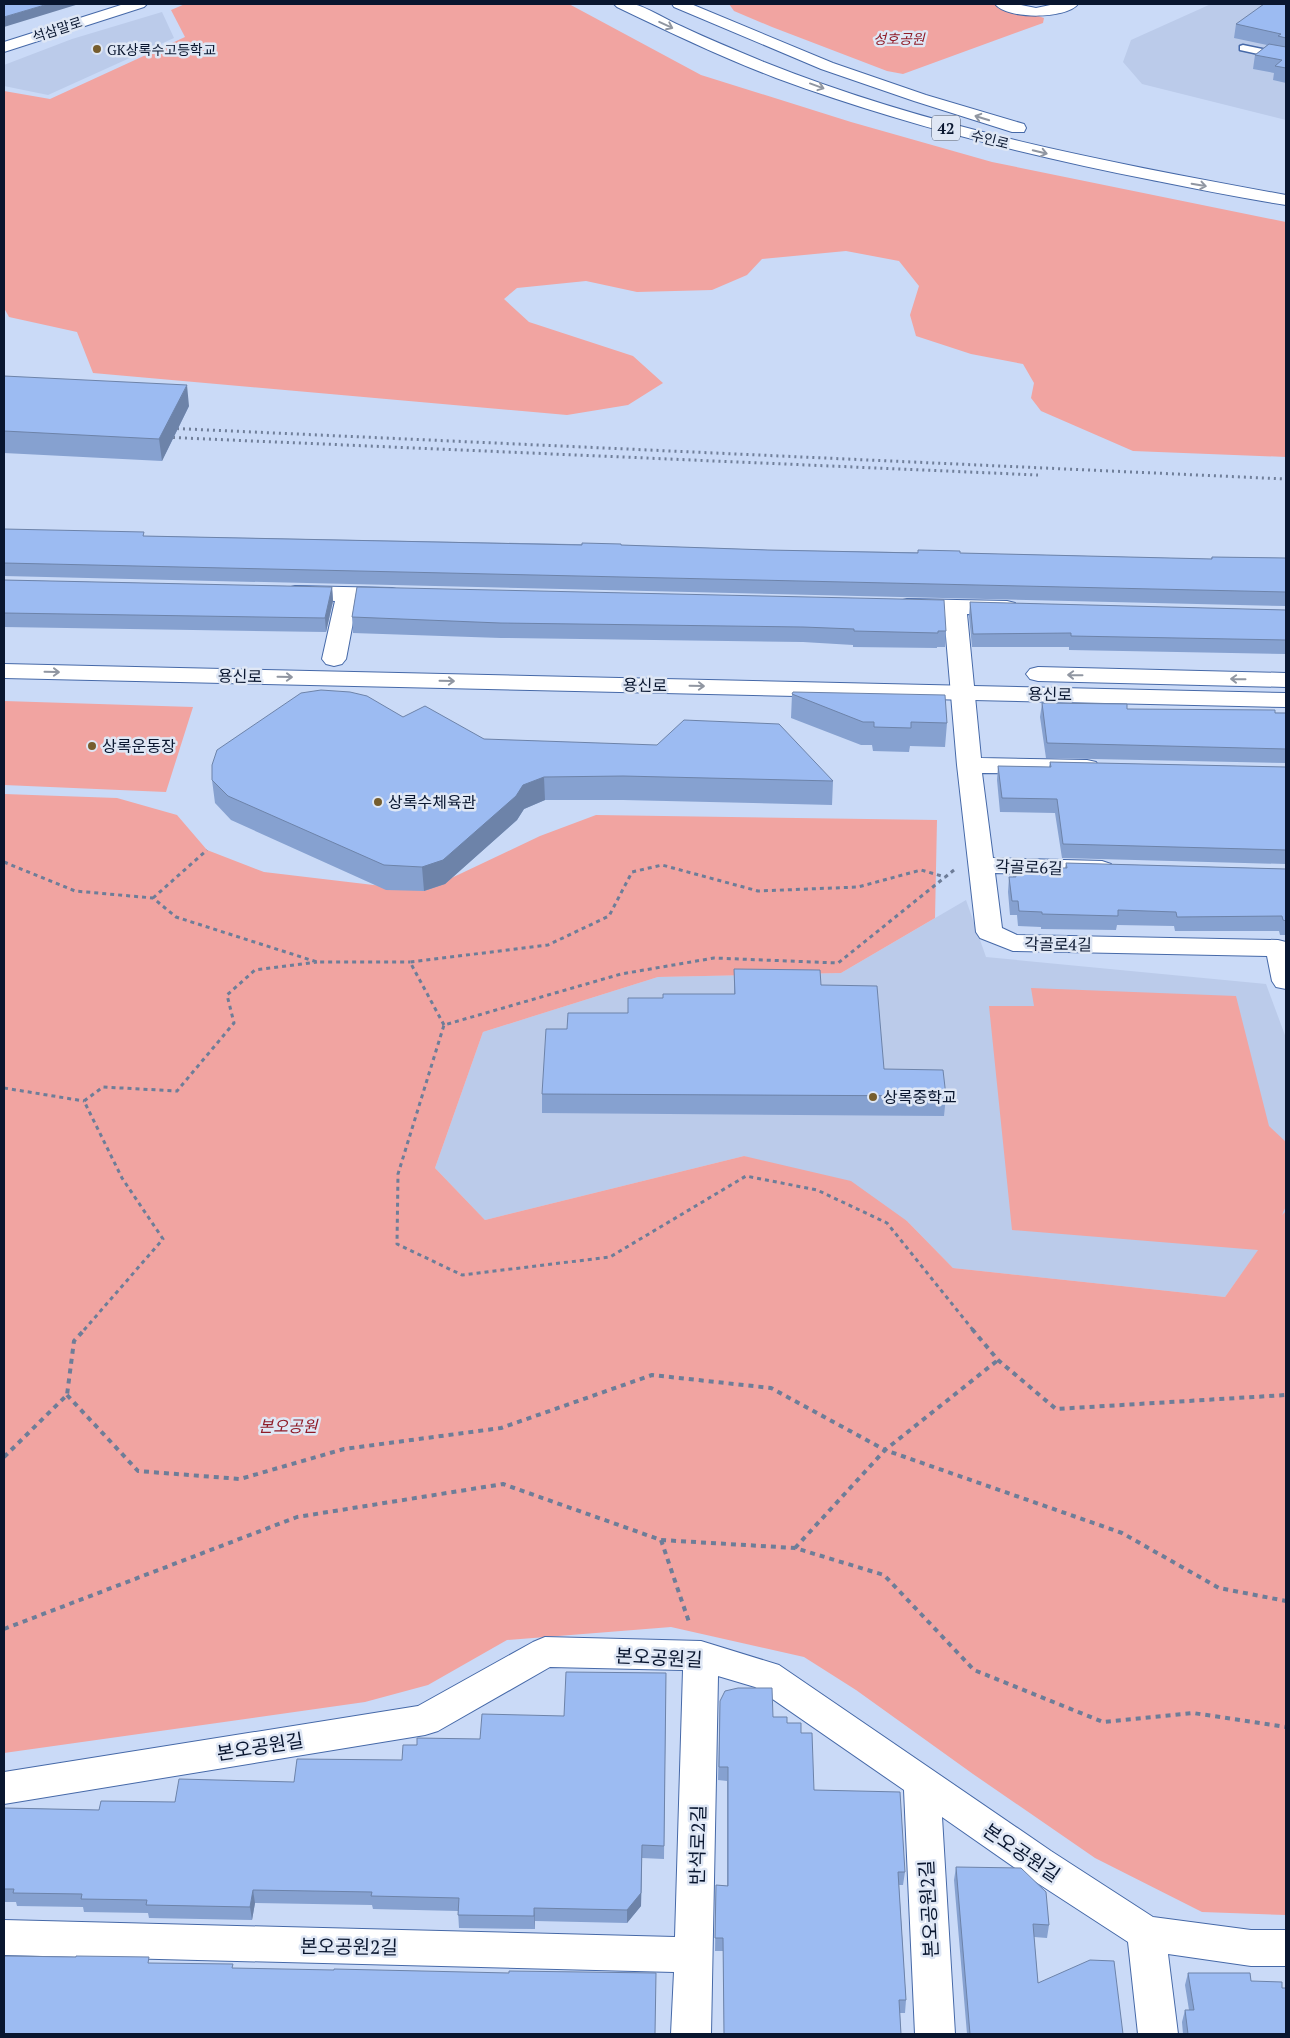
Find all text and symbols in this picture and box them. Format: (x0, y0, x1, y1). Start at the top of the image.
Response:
street label: 석삼말로 (30, 12, 85, 46)
one-way arrow (658, 20, 673, 30)
park label: 성호공원 (873, 29, 926, 48)
place label: GK상록수고등학교 (107, 40, 216, 59)
marker: GK상록수고등학교 (91, 43, 103, 55)
one-way arrow (808, 82, 824, 91)
one-way arrow (974, 112, 990, 122)
road number: 42 (932, 116, 960, 140)
street label: 수인로 (969, 125, 1011, 153)
one-way arrow (1031, 148, 1047, 157)
one-way arrow (1190, 180, 1206, 190)
street label: 용신로 (218, 665, 263, 687)
one-way arrow (44, 667, 60, 677)
one-way arrow (1067, 670, 1084, 680)
one-way arrow (276, 672, 293, 682)
street label: 용신로 (623, 674, 668, 696)
one-way arrow (1230, 674, 1246, 684)
one-way arrow (439, 676, 455, 685)
one-way arrow (689, 681, 705, 691)
street label: 용신로 (1028, 683, 1073, 705)
place label: 상록운동장 (102, 735, 176, 757)
marker: 상록운동장 (86, 740, 98, 752)
place label: 상록수체육관 (388, 791, 477, 813)
marker: 상록수체육관 (372, 796, 384, 808)
street label: 각골로6길 (995, 855, 1063, 879)
street label: 각골로4길 (1024, 932, 1092, 956)
place label: 상록중학교 (883, 1086, 957, 1108)
marker: 상록중학교 (867, 1091, 879, 1103)
park label: 본오공원 (259, 1415, 319, 1437)
street label: 본오공원길 (615, 1642, 703, 1672)
street label: 본오공원길 (215, 1727, 305, 1765)
street label: 반석로2길 (684, 1805, 710, 1885)
street label: 본오공원길 (979, 1817, 1065, 1887)
street label: 본오공원2길 (913, 1860, 943, 1958)
street label: 본오공원2길 (300, 1933, 398, 1959)

